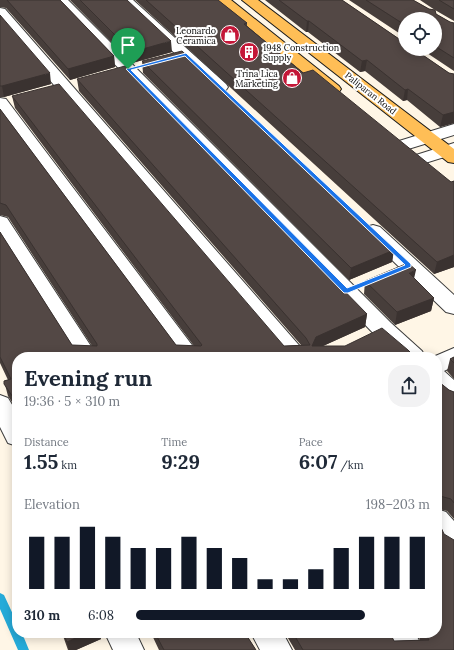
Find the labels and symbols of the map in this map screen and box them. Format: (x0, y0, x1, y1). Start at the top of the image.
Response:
shop icon: Leonardo Ceramica (219, 24, 241, 46)
place label: Leonardo Ceramica (176, 25, 216, 46)
pin (111, 28, 145, 69)
building icon: 1948 Construction Supply (238, 41, 260, 63)
place label: 1948 Construction Supply (263, 42, 340, 63)
shop icon: Trina Lica Marketing (281, 67, 303, 89)
place label: Trina Lica Marketing (235, 68, 279, 89)
street label: Paliparan Road (343, 70, 399, 117)

